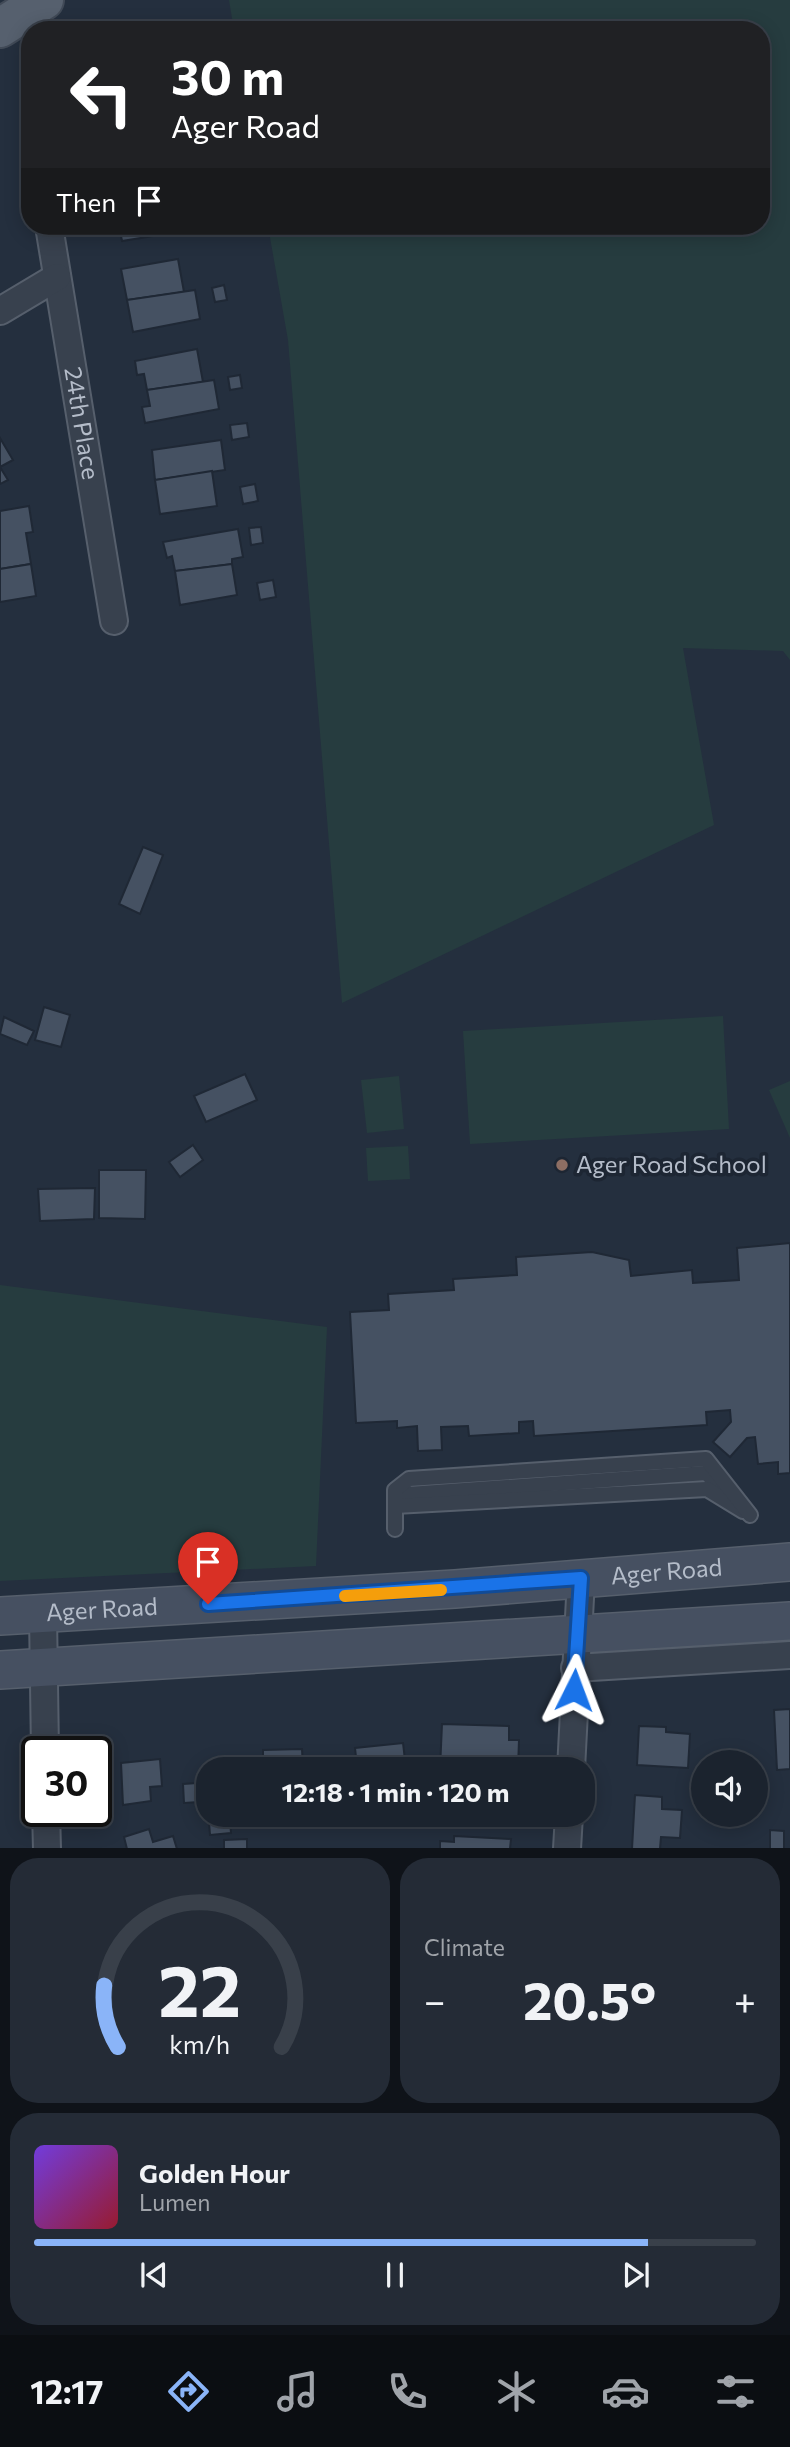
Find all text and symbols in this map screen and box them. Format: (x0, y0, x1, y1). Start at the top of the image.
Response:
text: 30 m (171, 45, 284, 105)
icon: left (56, 49, 147, 140)
text: Ager Road (171, 105, 320, 145)
icon: arrive (130, 182, 168, 220)
text: Then (56, 186, 116, 217)
street label: 24th Place (59, 365, 107, 482)
place label: Ager Road School (576, 1149, 767, 1178)
marker: Ager Road School (554, 1157, 570, 1173)
pin (178, 1532, 238, 1604)
icon: arrive (189, 1543, 227, 1581)
street label: Ager Road (610, 1552, 723, 1589)
street label: Ager Road (45, 1591, 158, 1626)
position arrow (537, 1653, 611, 1727)
speed limit sign: 30 (21, 1736, 112, 1827)
map controls (691, 1750, 768, 1827)
button: sound (691, 1750, 768, 1827)
text: 12:18 · 1 min · 120 m (282, 1776, 509, 1807)
text: Climate (424, 1933, 505, 1961)
text: 22 (159, 1943, 241, 2032)
text: 20.5° (523, 1967, 656, 2031)
text: − (424, 1976, 446, 2023)
text: + (734, 1976, 756, 2023)
text: km/h (170, 2028, 230, 2058)
text: Golden Hour (139, 2157, 290, 2188)
text: Lumen (139, 2188, 210, 2216)
icon: previous (135, 2256, 173, 2294)
icon: pause (376, 2256, 414, 2294)
icon: next (617, 2256, 655, 2294)
icon: directions (164, 2367, 213, 2416)
icon: music (273, 2367, 322, 2416)
icon: phone (383, 2367, 432, 2416)
icon: climate (492, 2367, 541, 2416)
icon: car (601, 2367, 650, 2416)
icon: filters (711, 2367, 760, 2416)
text: 12:17 (30, 2371, 103, 2411)

